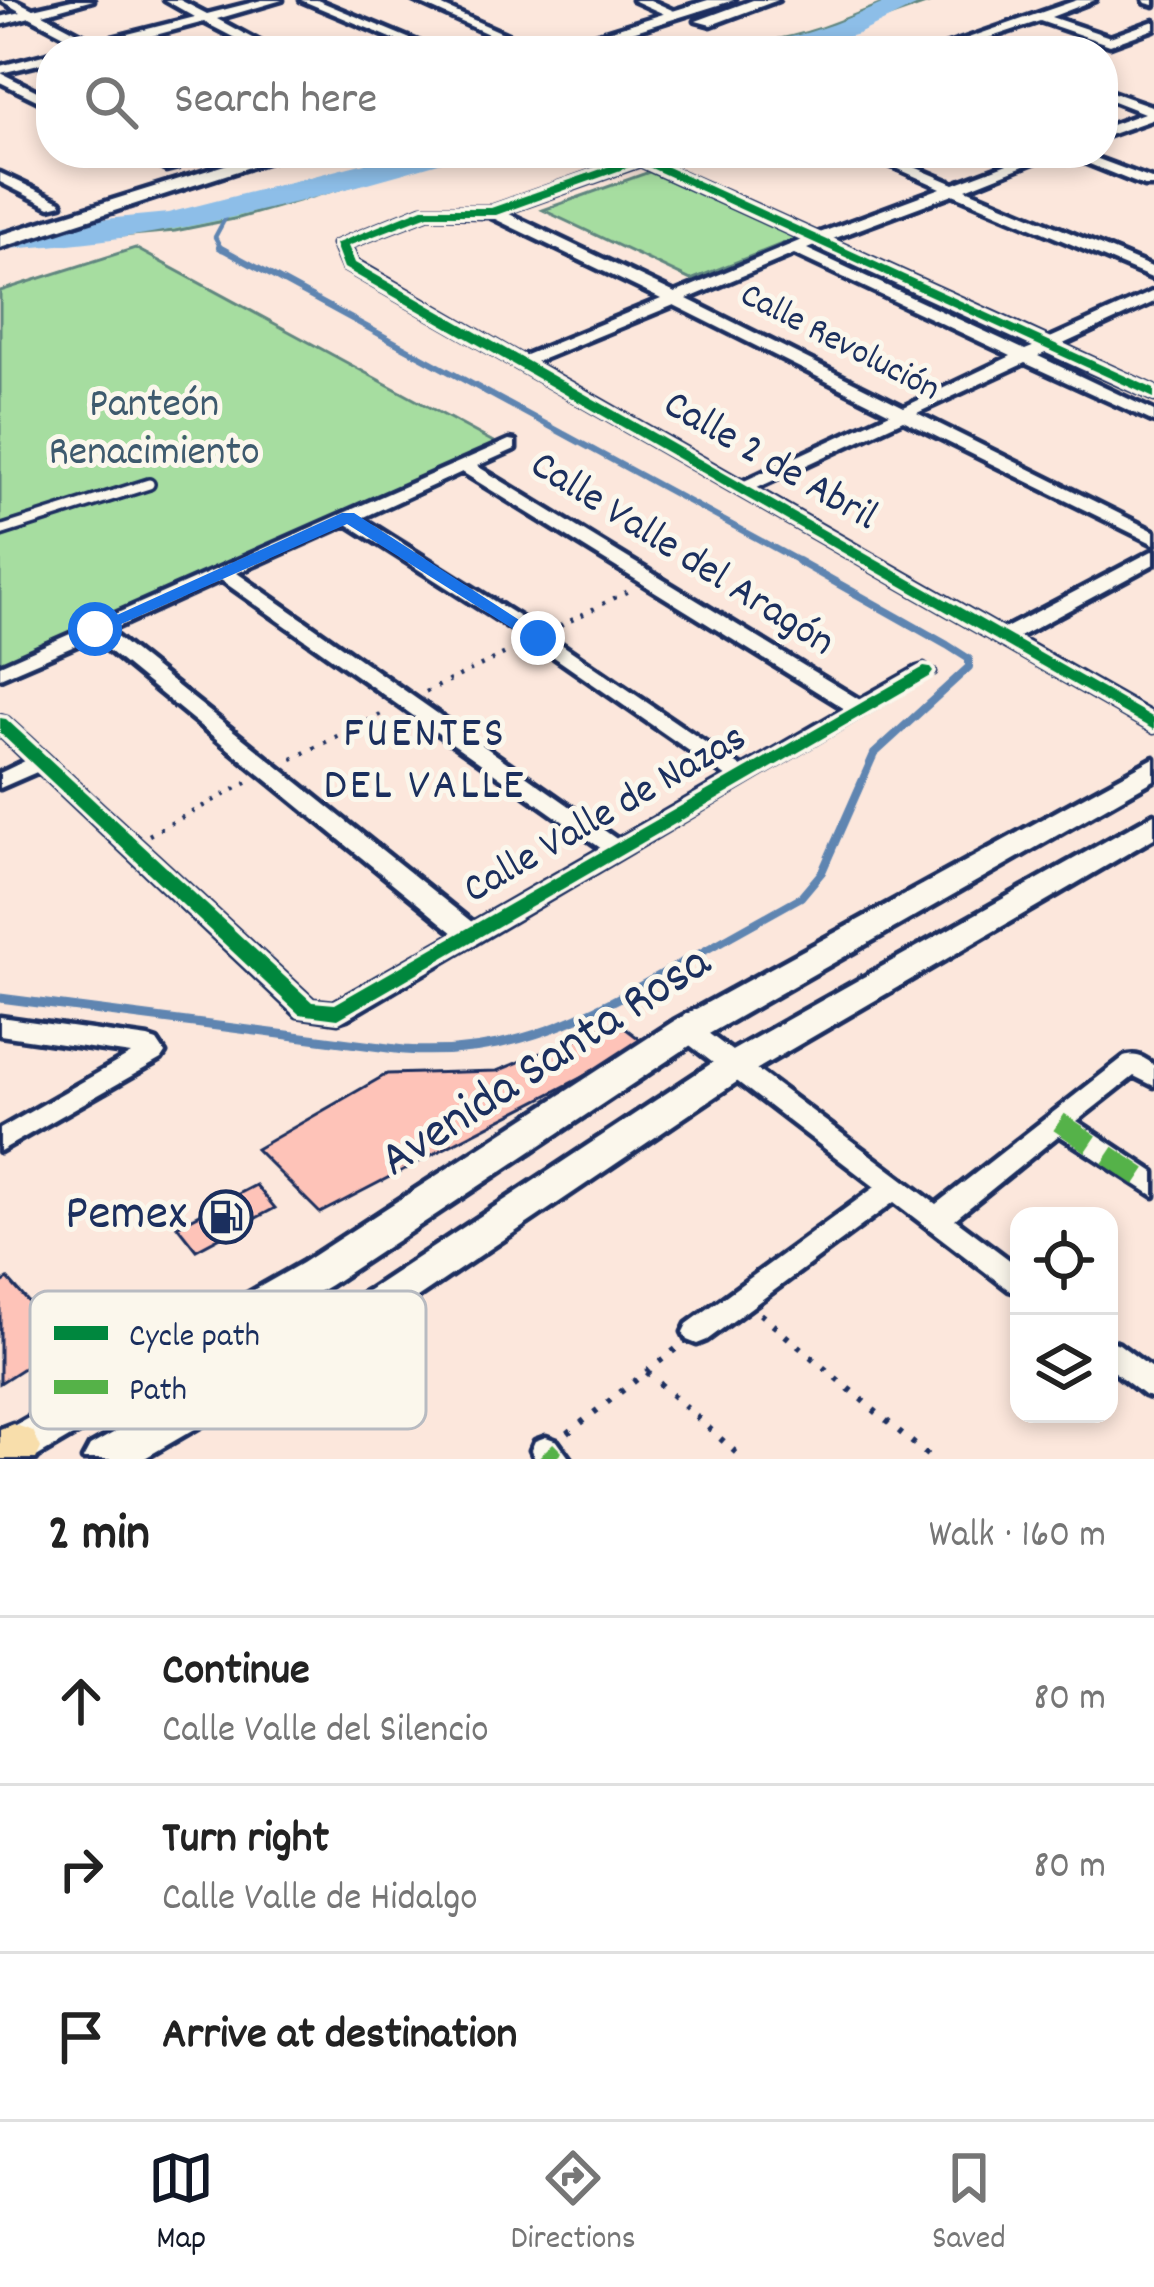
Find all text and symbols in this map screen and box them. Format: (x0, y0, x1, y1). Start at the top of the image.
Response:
search box (36, 36, 1118, 168)
icon: search (78, 69, 144, 135)
text: Search here (174, 70, 377, 134)
street label: Calle Revolución (730, 271, 948, 417)
park label: Panteón Renacimiento (48, 377, 260, 485)
street label: Calle 2 de Abril (651, 377, 887, 549)
street label: Calle Valle del Aragón (517, 438, 845, 674)
route start (68, 602, 122, 656)
route end (511, 611, 565, 665)
district label: FUENTES DEL VALLE (324, 704, 526, 820)
street label: Calle Valle de Nazas (453, 710, 759, 922)
street label: Avenida Santa Rosa (368, 929, 727, 1198)
place label: Pemex (65, 1181, 187, 1253)
fuel station icon: Pemex (198, 1189, 254, 1245)
map controls (1010, 1207, 1118, 1423)
button: locate (1010, 1207, 1118, 1315)
legend (30, 1291, 426, 1429)
text: Cycle path (129, 1315, 260, 1362)
button: layers (1010, 1315, 1118, 1423)
text: Path (129, 1369, 187, 1416)
text: 2 min (48, 1501, 150, 1573)
text: Walk · 160 m (929, 1510, 1106, 1565)
text: Continue (162, 1641, 310, 1705)
icon: ahead (48, 1668, 114, 1734)
text: 80 m (1033, 1673, 1106, 1728)
text: Calle Valle del Silencio (162, 1705, 489, 1760)
text: Turn right (162, 1809, 329, 1873)
icon: right (48, 1836, 114, 1902)
text: 80 m (1033, 1841, 1106, 1896)
text: Calle Valle de Hidalgo (162, 1873, 478, 1928)
icon: arrive (48, 2004, 114, 2070)
text: Arrive at destination (162, 2005, 517, 2069)
tab: Map (148, 2145, 214, 2264)
tab: Directions (511, 2145, 636, 2264)
tab: Saved (932, 2145, 1006, 2264)

